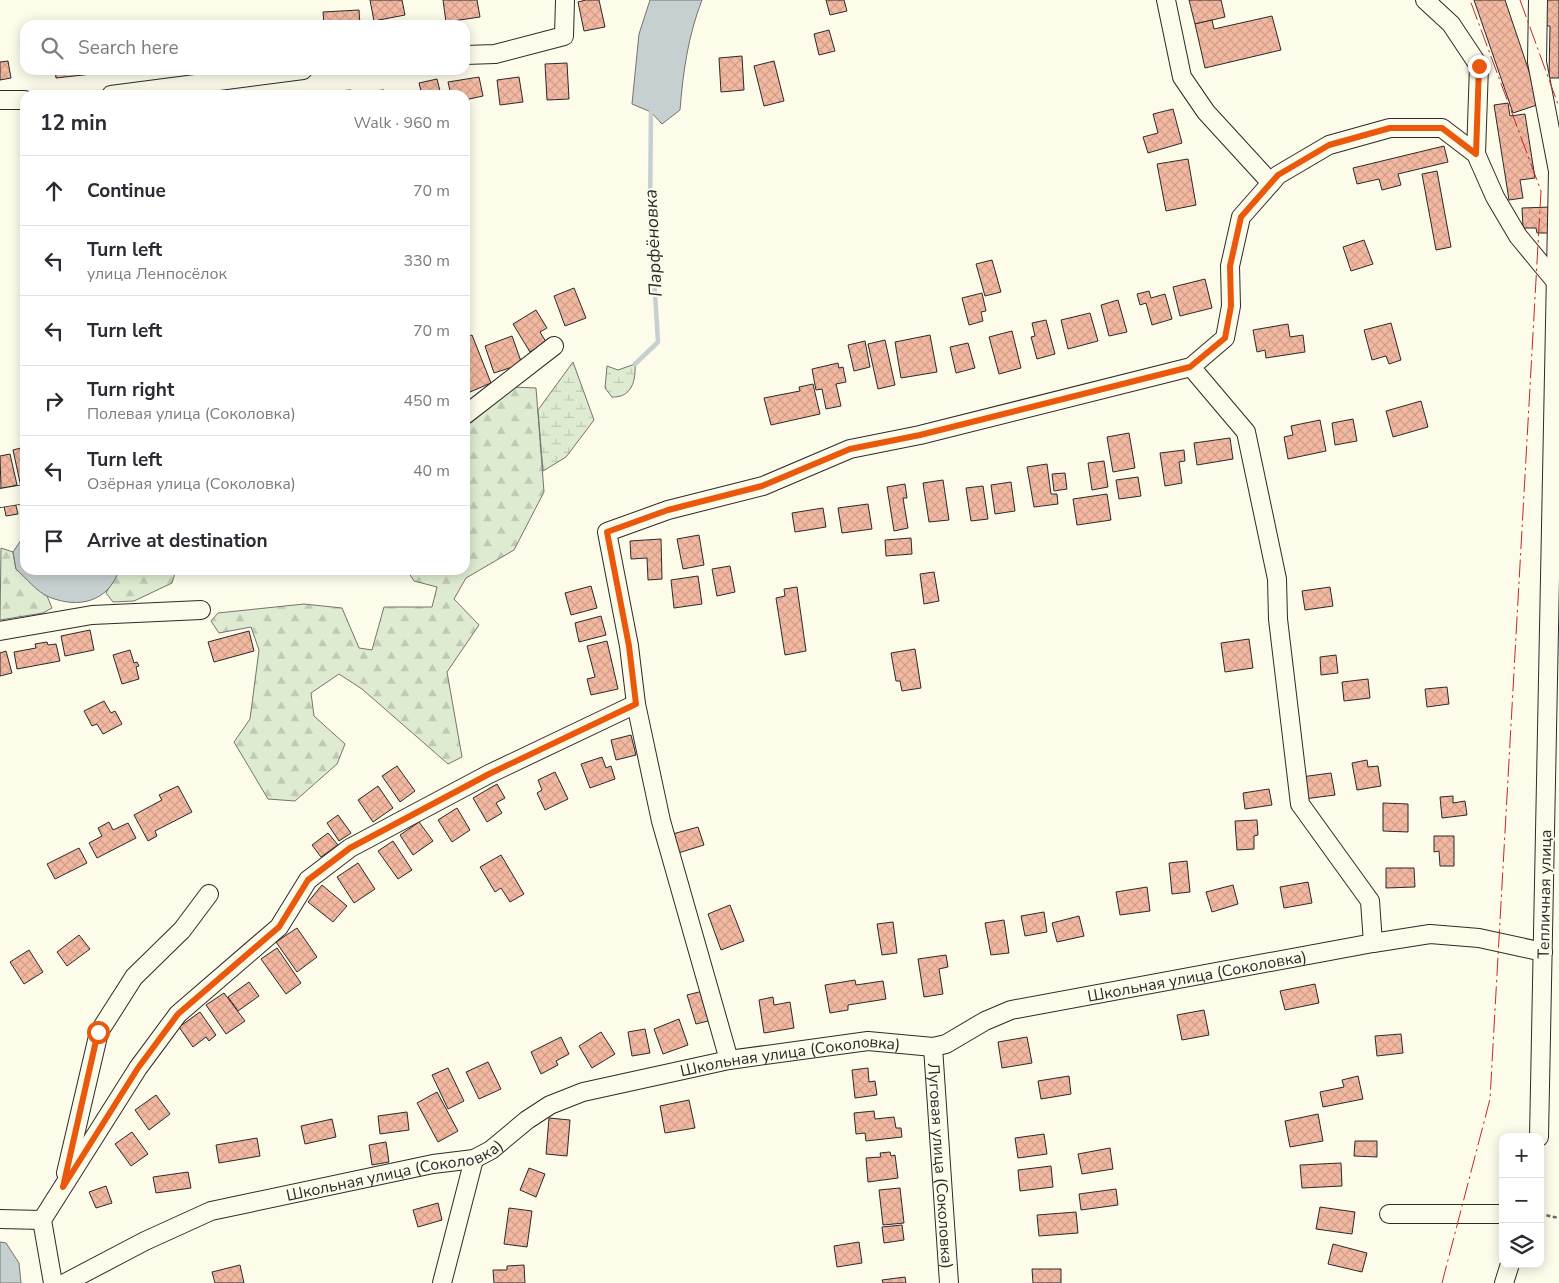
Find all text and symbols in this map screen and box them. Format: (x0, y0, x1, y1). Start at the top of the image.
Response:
search box (20, 20, 470, 75)
icon: search (38, 34, 66, 62)
text: Search here (78, 35, 179, 61)
route end (1468, 55, 1491, 78)
text: 12 min (40, 109, 107, 137)
text: Walk · 960 m (354, 112, 450, 134)
icon: ahead (40, 177, 68, 205)
text: Continue (87, 178, 166, 204)
text: 70 m (413, 180, 450, 202)
water label: Парфёновка (638, 189, 668, 297)
text: Turn left (87, 237, 162, 263)
icon: left (40, 247, 68, 275)
text: 330 m (403, 250, 450, 272)
text: улица Ленпосёлок (87, 263, 227, 285)
icon: left (40, 317, 68, 345)
text: Turn left (87, 318, 162, 344)
text: 70 m (413, 320, 450, 342)
text: Turn right (87, 377, 174, 403)
icon: right (40, 387, 68, 415)
text: 450 m (403, 390, 450, 412)
text: Полевая улица (Соколовка) (87, 403, 296, 425)
text: Turn left (87, 447, 162, 473)
icon: left (40, 457, 68, 485)
text: 40 m (413, 460, 450, 482)
text: Озёрная улица (Соколовка) (87, 473, 296, 495)
icon: arrive (40, 527, 68, 555)
text: Arrive at destination (87, 528, 268, 554)
street label: Тепличная улица (1533, 829, 1557, 959)
street label: Школьная улица (Соколовка) (1086, 946, 1308, 1008)
route start (87, 1021, 110, 1044)
street label: Школьная улица (Соколовка) (678, 1031, 901, 1082)
street label: Луговая улица (Соколовка) (922, 1062, 958, 1269)
map controls (1499, 1133, 1544, 1268)
button: + (1499, 1133, 1544, 1178)
street label: Школьная улица (Соколовка) (284, 1135, 508, 1207)
button: − (1499, 1178, 1544, 1223)
button: layers (1499, 1223, 1544, 1268)

